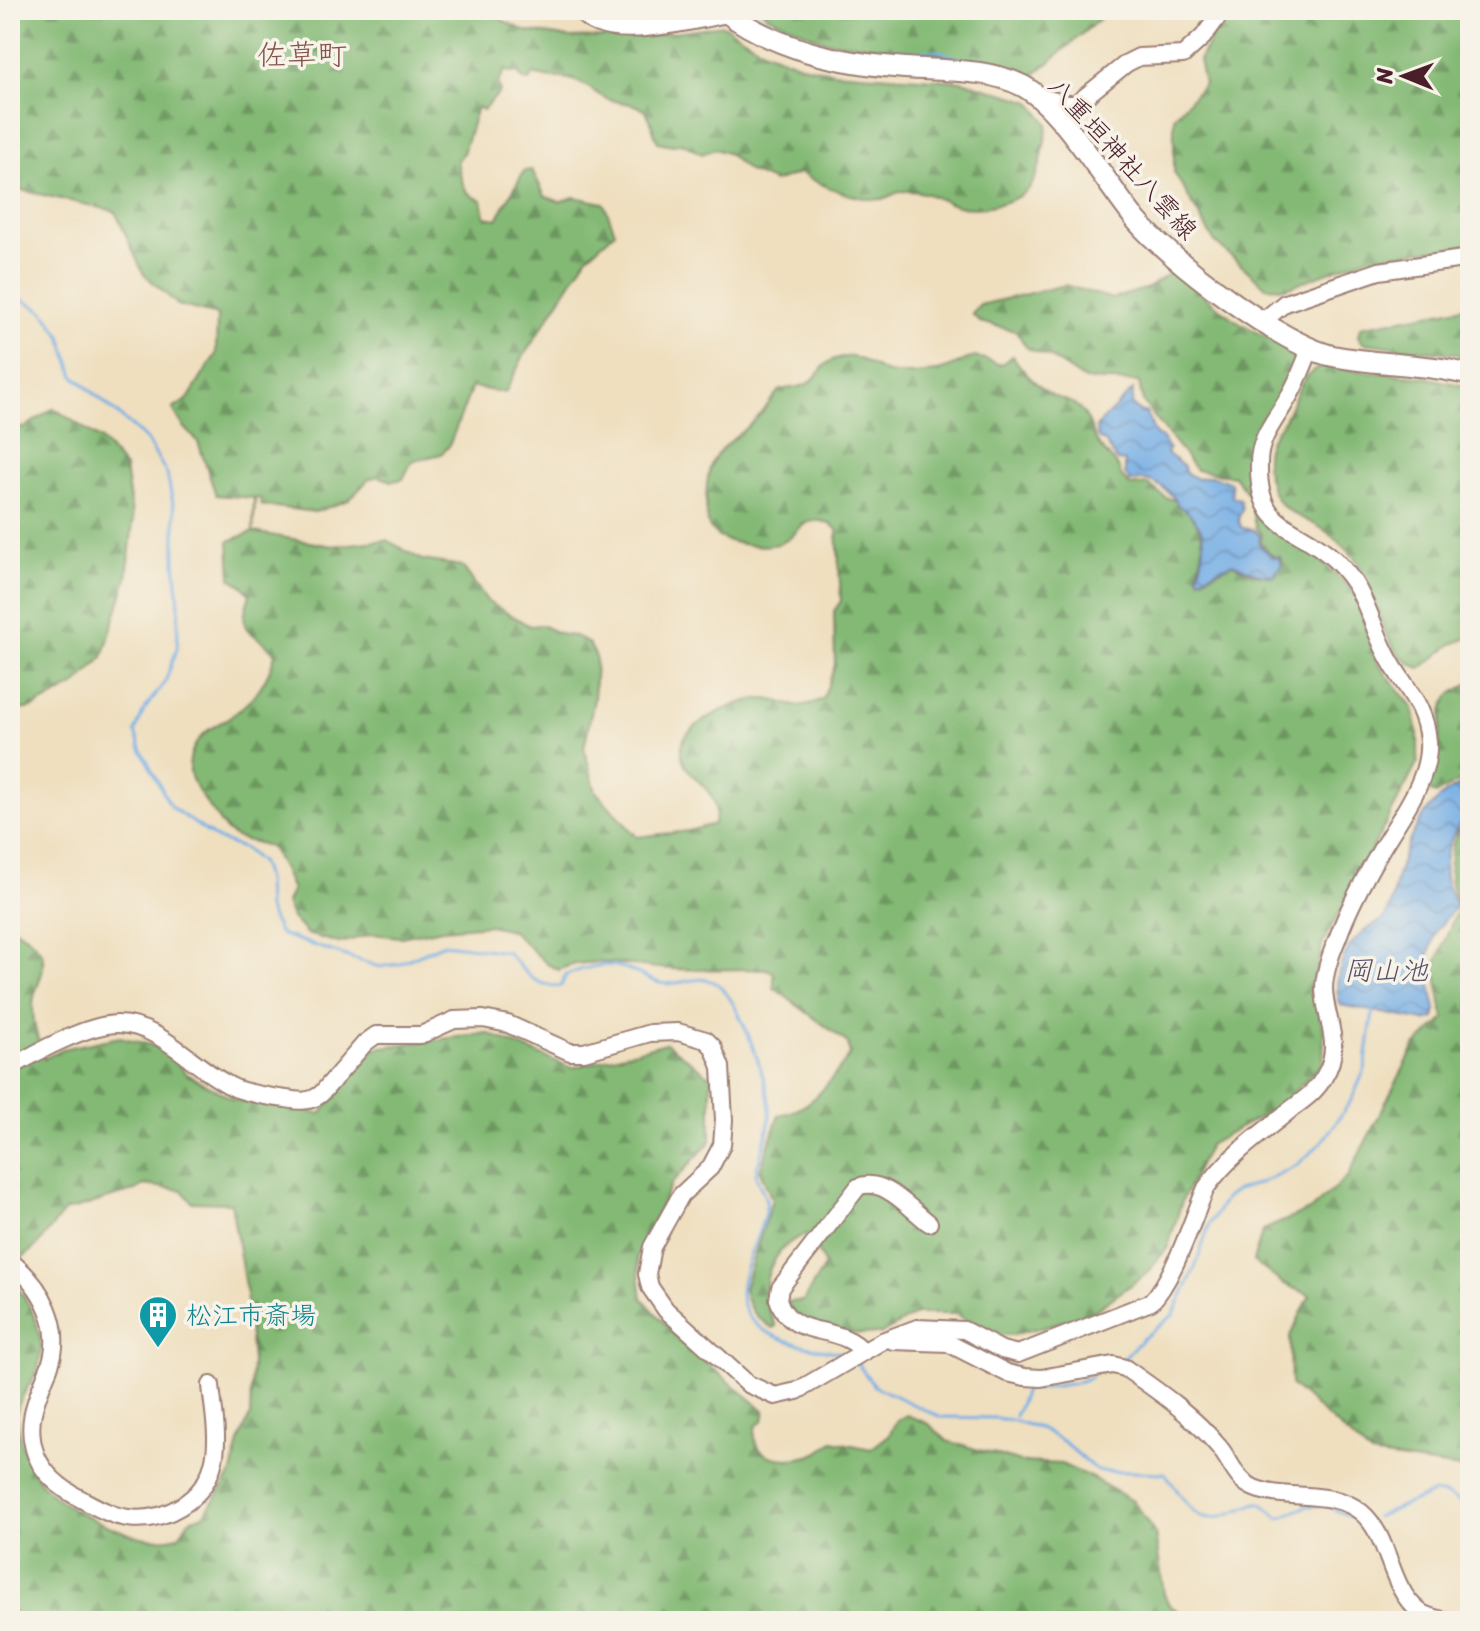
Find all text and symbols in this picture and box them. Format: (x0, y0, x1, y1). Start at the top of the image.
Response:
district label: 佐草町 (257, 28, 347, 82)
north arrow (1364, 36, 1444, 116)
street label: 八重垣神社八雲線 (1036, 65, 1210, 251)
text: N (1365, 67, 1404, 85)
water label: 岡山池 (1344, 946, 1429, 995)
place label: 松江市斎場 (186, 1292, 316, 1338)
building icon: 松江市斎場 (137, 1294, 179, 1349)

